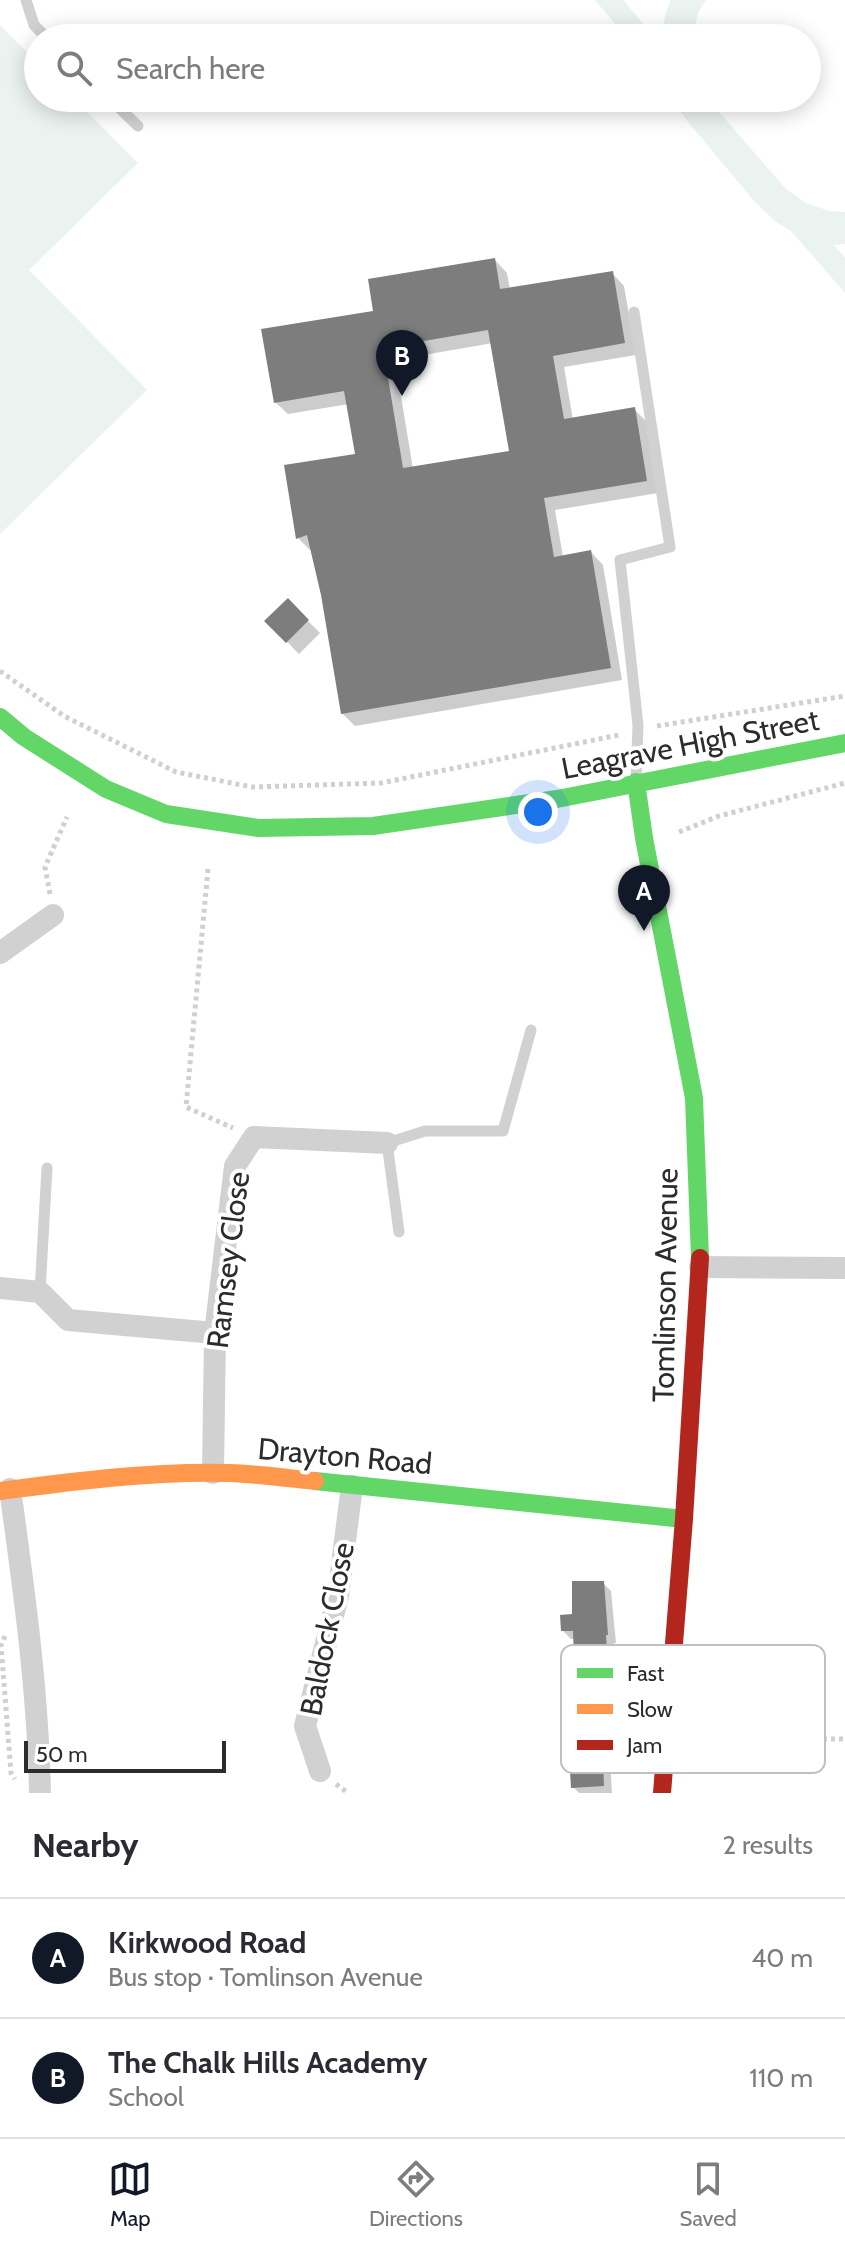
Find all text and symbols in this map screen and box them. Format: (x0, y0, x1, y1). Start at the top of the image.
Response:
search box (24, 24, 821, 112)
icon: search (52, 46, 96, 90)
text: Search here (116, 50, 265, 87)
pin: B (376, 330, 428, 396)
street label: Leagrave High Street (558, 701, 822, 787)
your location (518, 792, 558, 832)
pin: A (618, 865, 670, 931)
street label: Tomlinson Avenue (644, 1168, 686, 1402)
street label: Ramsey Close (199, 1169, 257, 1351)
street label: Drayton Road (256, 1430, 434, 1482)
street label: Baldock Close (292, 1539, 362, 1719)
legend (561, 1645, 825, 1773)
text: Fast (627, 1660, 665, 1687)
text: Slow (627, 1696, 673, 1723)
text: Jam (626, 1732, 662, 1759)
scale bar (24, 1737, 226, 1773)
text: 50 m (36, 1741, 88, 1768)
text: Nearby (32, 1824, 139, 1866)
text: 2 results (722, 1829, 813, 1861)
text: Kirkwood Road (108, 1924, 306, 1961)
text: A (50, 1942, 66, 1974)
text: 40 m (751, 1942, 813, 1974)
text: Bus stop · Tomlinson Avenue (108, 1961, 423, 1993)
text: The Chalk Hills Academy (108, 2044, 427, 2081)
text: B (50, 2062, 66, 2094)
text: 110 m (749, 2062, 813, 2094)
text: School (108, 2081, 184, 2113)
tab: Map (108, 2157, 152, 2232)
tab: Directions (369, 2157, 463, 2232)
tab: Saved (680, 2157, 737, 2232)

